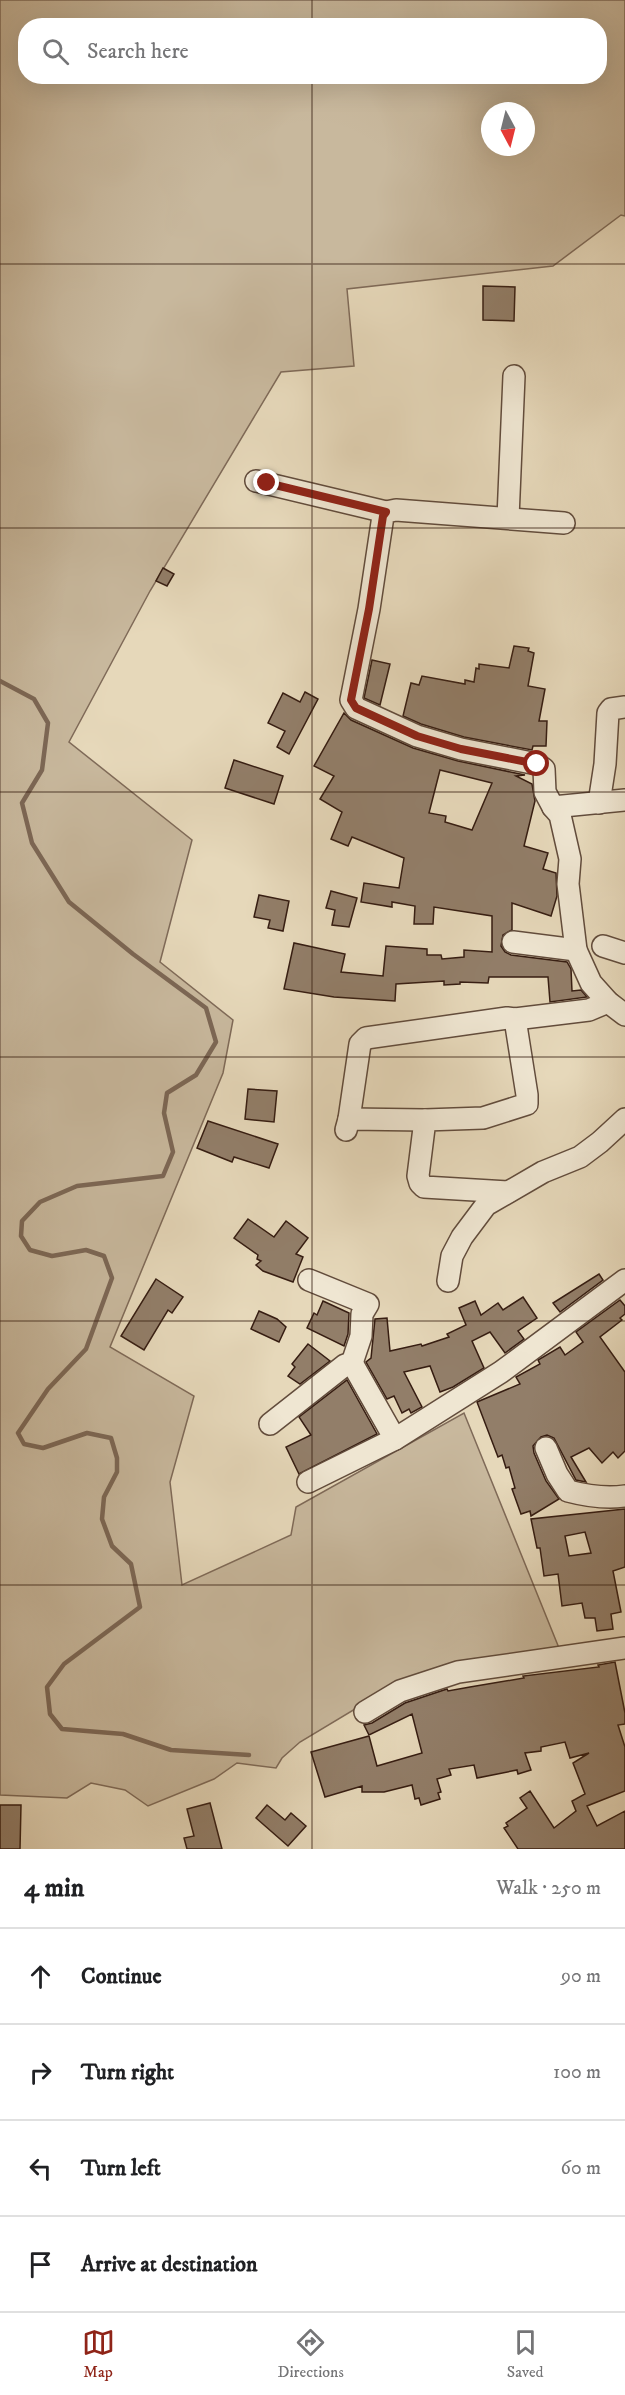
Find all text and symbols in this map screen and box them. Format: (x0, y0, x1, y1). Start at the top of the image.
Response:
search box (18, 18, 607, 84)
icon: search (39, 35, 72, 68)
text: Search here (87, 38, 189, 65)
north arrow (481, 102, 535, 156)
route end (253, 469, 279, 495)
route start (523, 750, 549, 776)
text: 4 min (24, 1872, 84, 1905)
text: Walk · 250 m (496, 1876, 601, 1901)
icon: ahead (24, 1960, 57, 1993)
text: Continue (81, 1963, 162, 1990)
text: 90 m (561, 1964, 601, 1989)
icon: right (24, 2056, 57, 2089)
text: Turn right (81, 2059, 174, 2086)
text: 100 m (553, 2060, 601, 2085)
icon: left (24, 2152, 57, 2185)
text: Turn left (81, 2155, 161, 2182)
text: 60 m (561, 2156, 601, 2181)
icon: arrive (24, 2248, 57, 2281)
text: Arrive at destination (81, 2251, 258, 2278)
tab: Map (82, 2326, 115, 2382)
tab: Directions (278, 2326, 344, 2382)
tab: Saved (507, 2326, 544, 2382)

